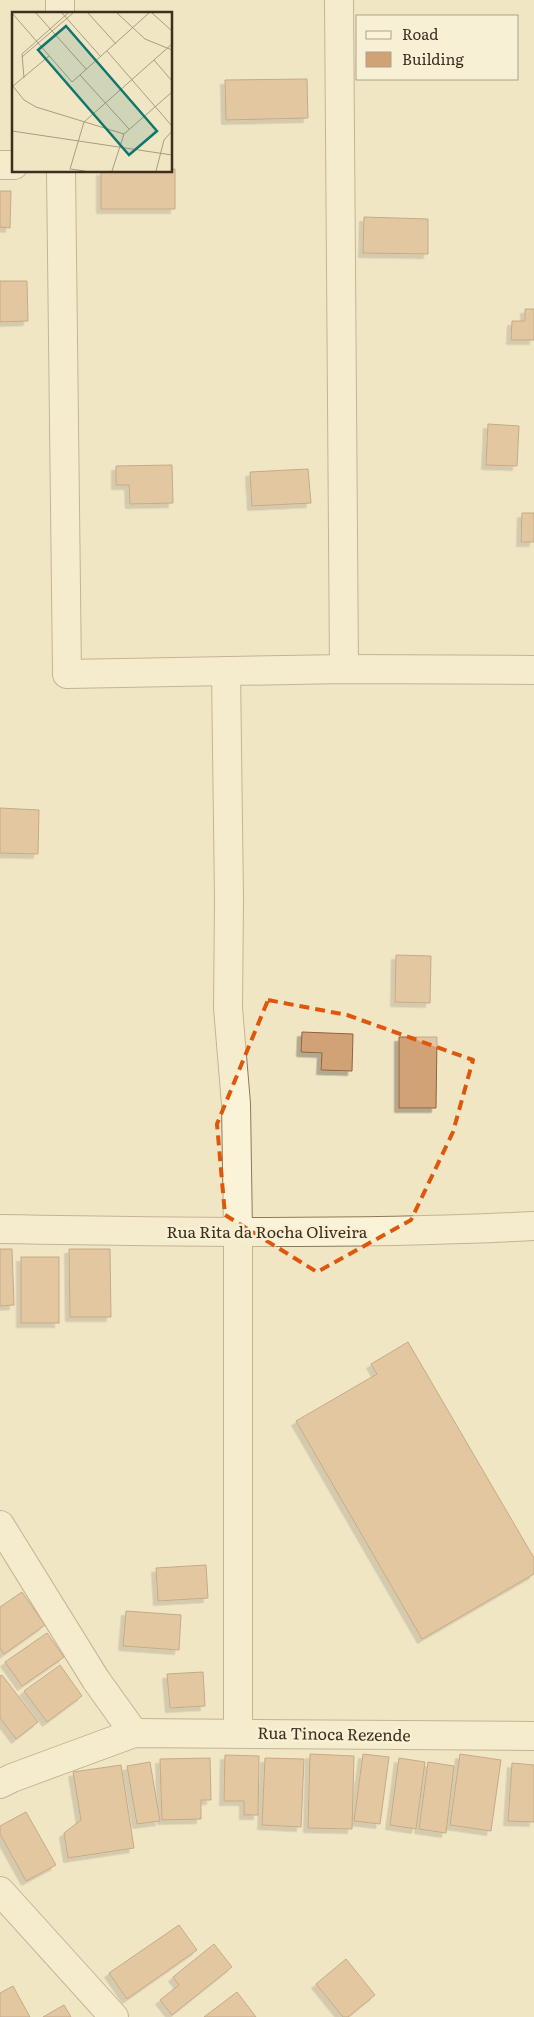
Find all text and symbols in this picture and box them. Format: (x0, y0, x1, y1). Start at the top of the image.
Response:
inset map (12, 12, 172, 172)
legend (356, 15, 519, 80)
text: Road (402, 22, 438, 45)
text: Building (402, 47, 464, 70)
street label: Rua Rita da Rocha Oliveira (167, 1219, 368, 1243)
street label: Rua Tinoca Rezende (257, 1720, 411, 1746)

